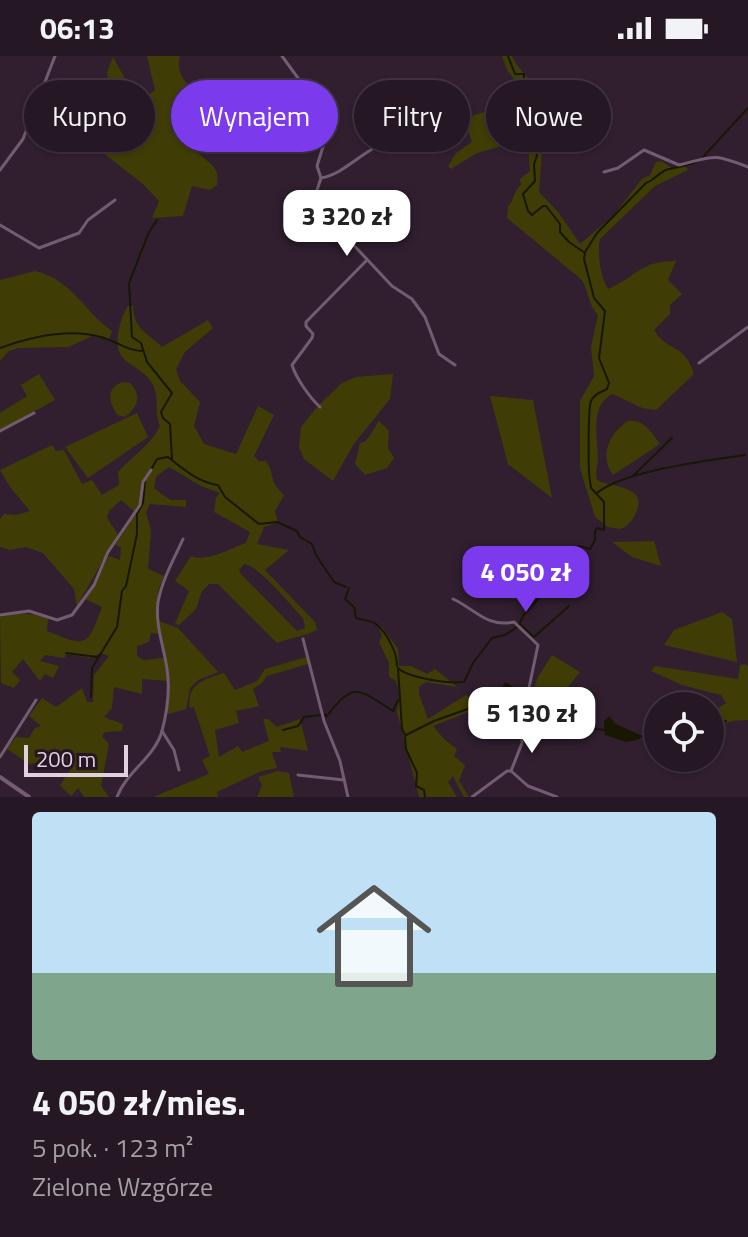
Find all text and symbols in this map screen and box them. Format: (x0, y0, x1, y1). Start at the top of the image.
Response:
text: 06:13 (40, 5, 115, 51)
chip: Kupno (24, 80, 155, 152)
chip: Wynajem (171, 80, 338, 152)
chip: Filtry (354, 80, 470, 152)
chip: Nowe (486, 80, 611, 152)
pin: 3 320 zł (264, 190, 430, 258)
text: 3 320 zł (301, 196, 393, 235)
pin: 4 050 zł (443, 546, 609, 614)
text: 4 050 zł (480, 552, 572, 591)
pin: 5 130 zł (449, 687, 615, 755)
map controls (644, 692, 724, 772)
button: locate (644, 692, 724, 772)
text: 5 130 zł (486, 693, 578, 732)
scale bar (24, 741, 128, 777)
text: 200 m (36, 742, 96, 776)
icon: home (302, 864, 446, 1008)
text: 4 050 zł/mies. (32, 1076, 246, 1128)
text: 5 pok. · 123 m² (32, 1128, 193, 1167)
text: Zielone Wzgórze (32, 1167, 213, 1206)

